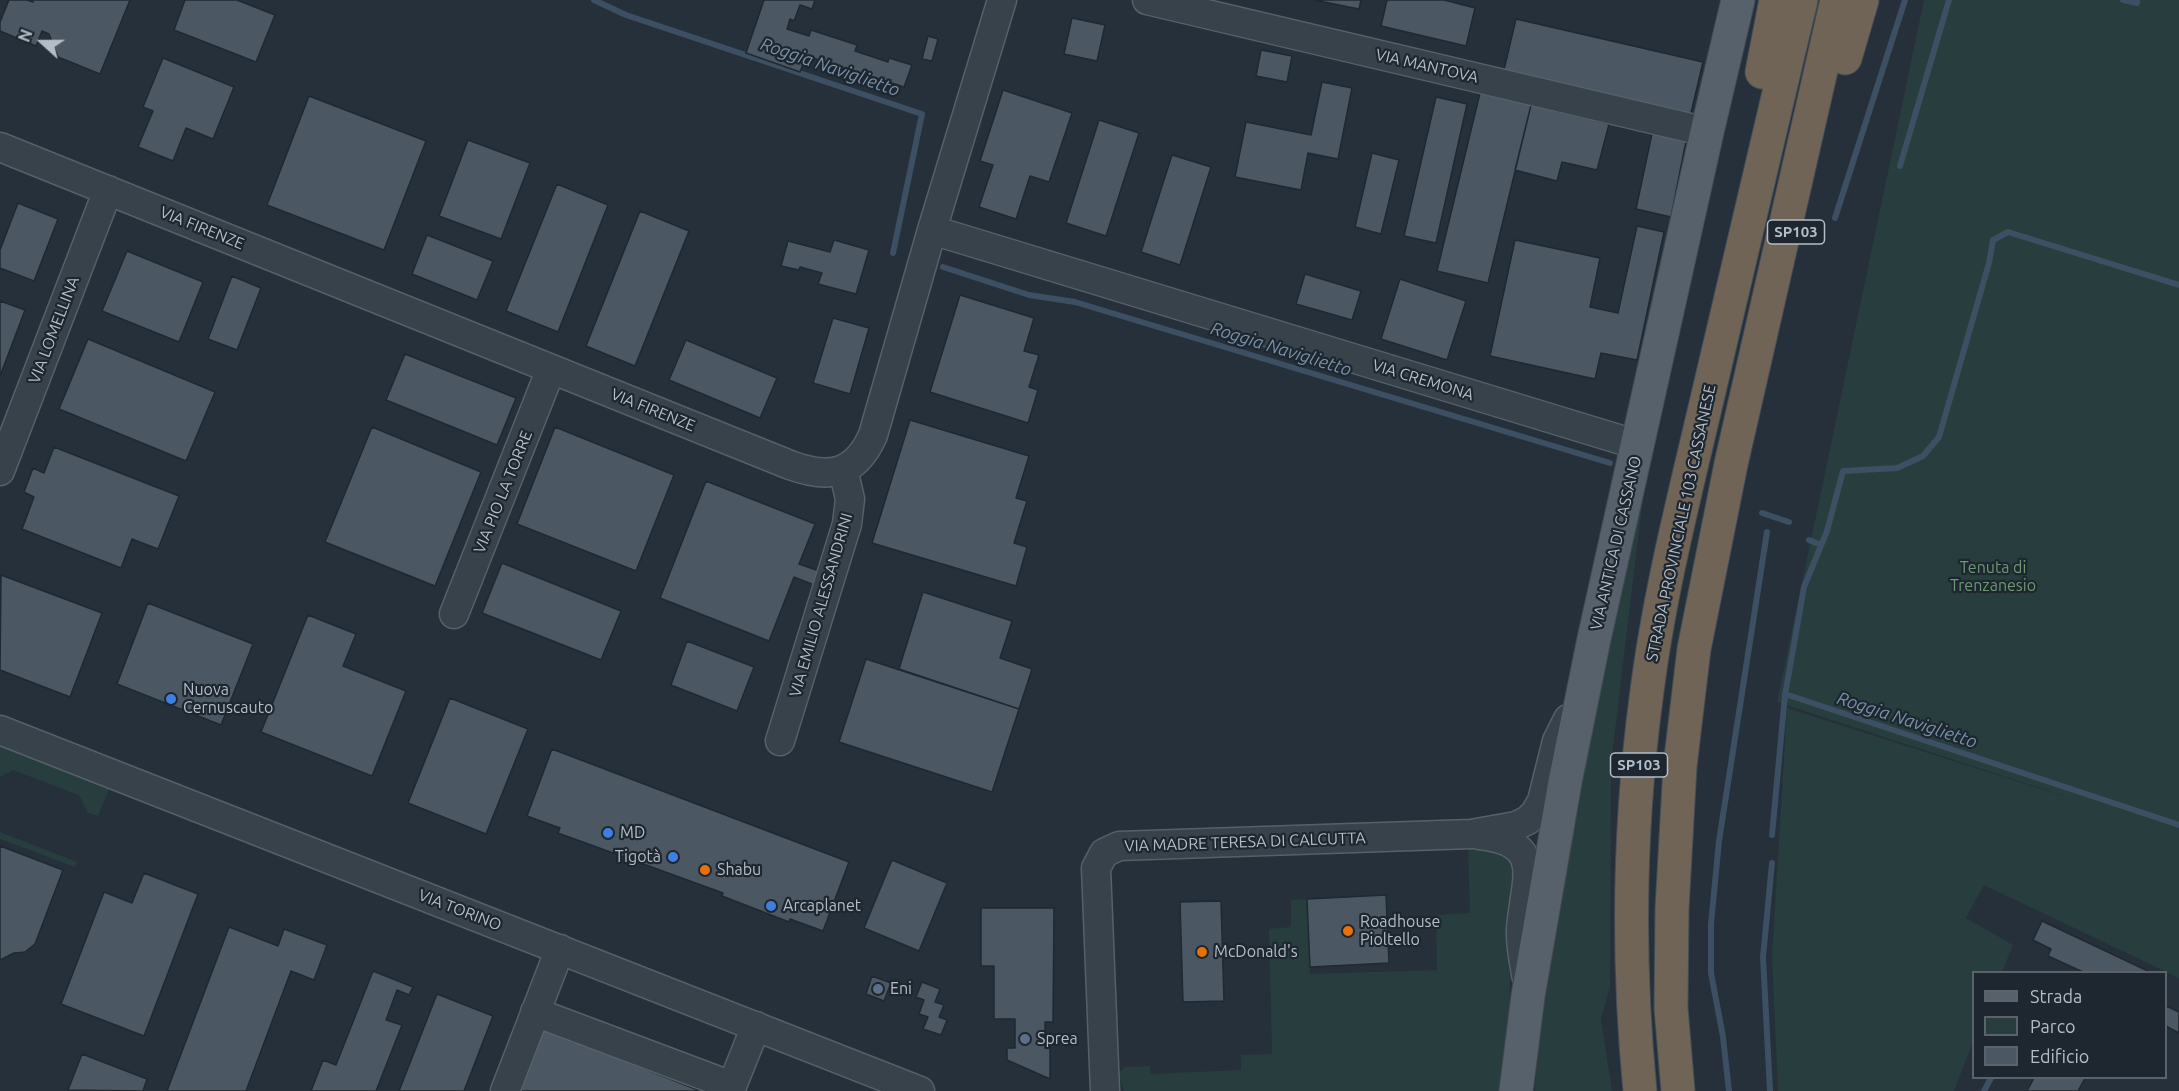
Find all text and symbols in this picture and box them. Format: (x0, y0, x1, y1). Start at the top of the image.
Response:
north arrow (12, 12, 72, 72)
text: N (15, 27, 36, 44)
water label: Roggia Naviglietto (758, 33, 902, 101)
street label: VIA MANTOVA (1374, 45, 1480, 87)
street label: VIA FIRENZE (157, 202, 247, 254)
road number: SP103 (1768, 220, 1824, 244)
street label: VIA LOMELLINA (25, 274, 83, 386)
water label: Roggia Naviglietto (1208, 317, 1354, 381)
street label: VIA CREMONA (1370, 355, 1476, 405)
street label: STRADA PROVINCIALE 103 CASSANESE (1642, 383, 1720, 663)
street label: VIA FIRENZE (608, 384, 698, 436)
street label: VIA PIO LA TORRE (470, 428, 536, 556)
street label: VIA ANTICA DI CASSANO (1587, 454, 1645, 632)
street label: VIA EMILIO ALESSANDRINI (786, 511, 856, 699)
park label: Tenuta di Trenzanesio (1950, 558, 2036, 596)
place label: Nuova Cernuscauto (183, 680, 273, 718)
water label: Roggia Naviglietto (1834, 687, 1980, 753)
marker: Nuova Cernuscauto (164, 692, 178, 706)
road number: SP103 (1610, 753, 1668, 777)
place label: MD (620, 823, 645, 843)
marker: MD (601, 826, 615, 840)
street label: VIA MADRE TERESA DI CALCUTTA (1124, 828, 1366, 856)
place label: Tigotà (615, 847, 661, 867)
marker: Tigotà (666, 850, 680, 864)
place label: Shabu (717, 860, 761, 880)
marker: Shabu (698, 863, 712, 877)
street label: VIA TORINO (416, 885, 504, 935)
place label: Arcaplanet (783, 896, 861, 916)
marker: Arcaplanet (764, 899, 778, 913)
place label: Roadhouse Pioltello (1360, 912, 1440, 950)
marker: Roadhouse Pioltello (1341, 924, 1355, 938)
place label: McDonald's (1214, 942, 1298, 962)
marker: McDonald's (1195, 945, 1209, 959)
legend (1972, 971, 2167, 1079)
place label: Eni (890, 979, 912, 999)
marker: Eni (871, 982, 885, 996)
text: Strada (2030, 986, 2082, 1006)
text: Parco (2030, 1016, 2076, 1036)
place label: Sprea (1037, 1029, 1078, 1049)
marker: Sprea (1018, 1032, 1032, 1046)
text: Edificio (2030, 1046, 2089, 1066)

